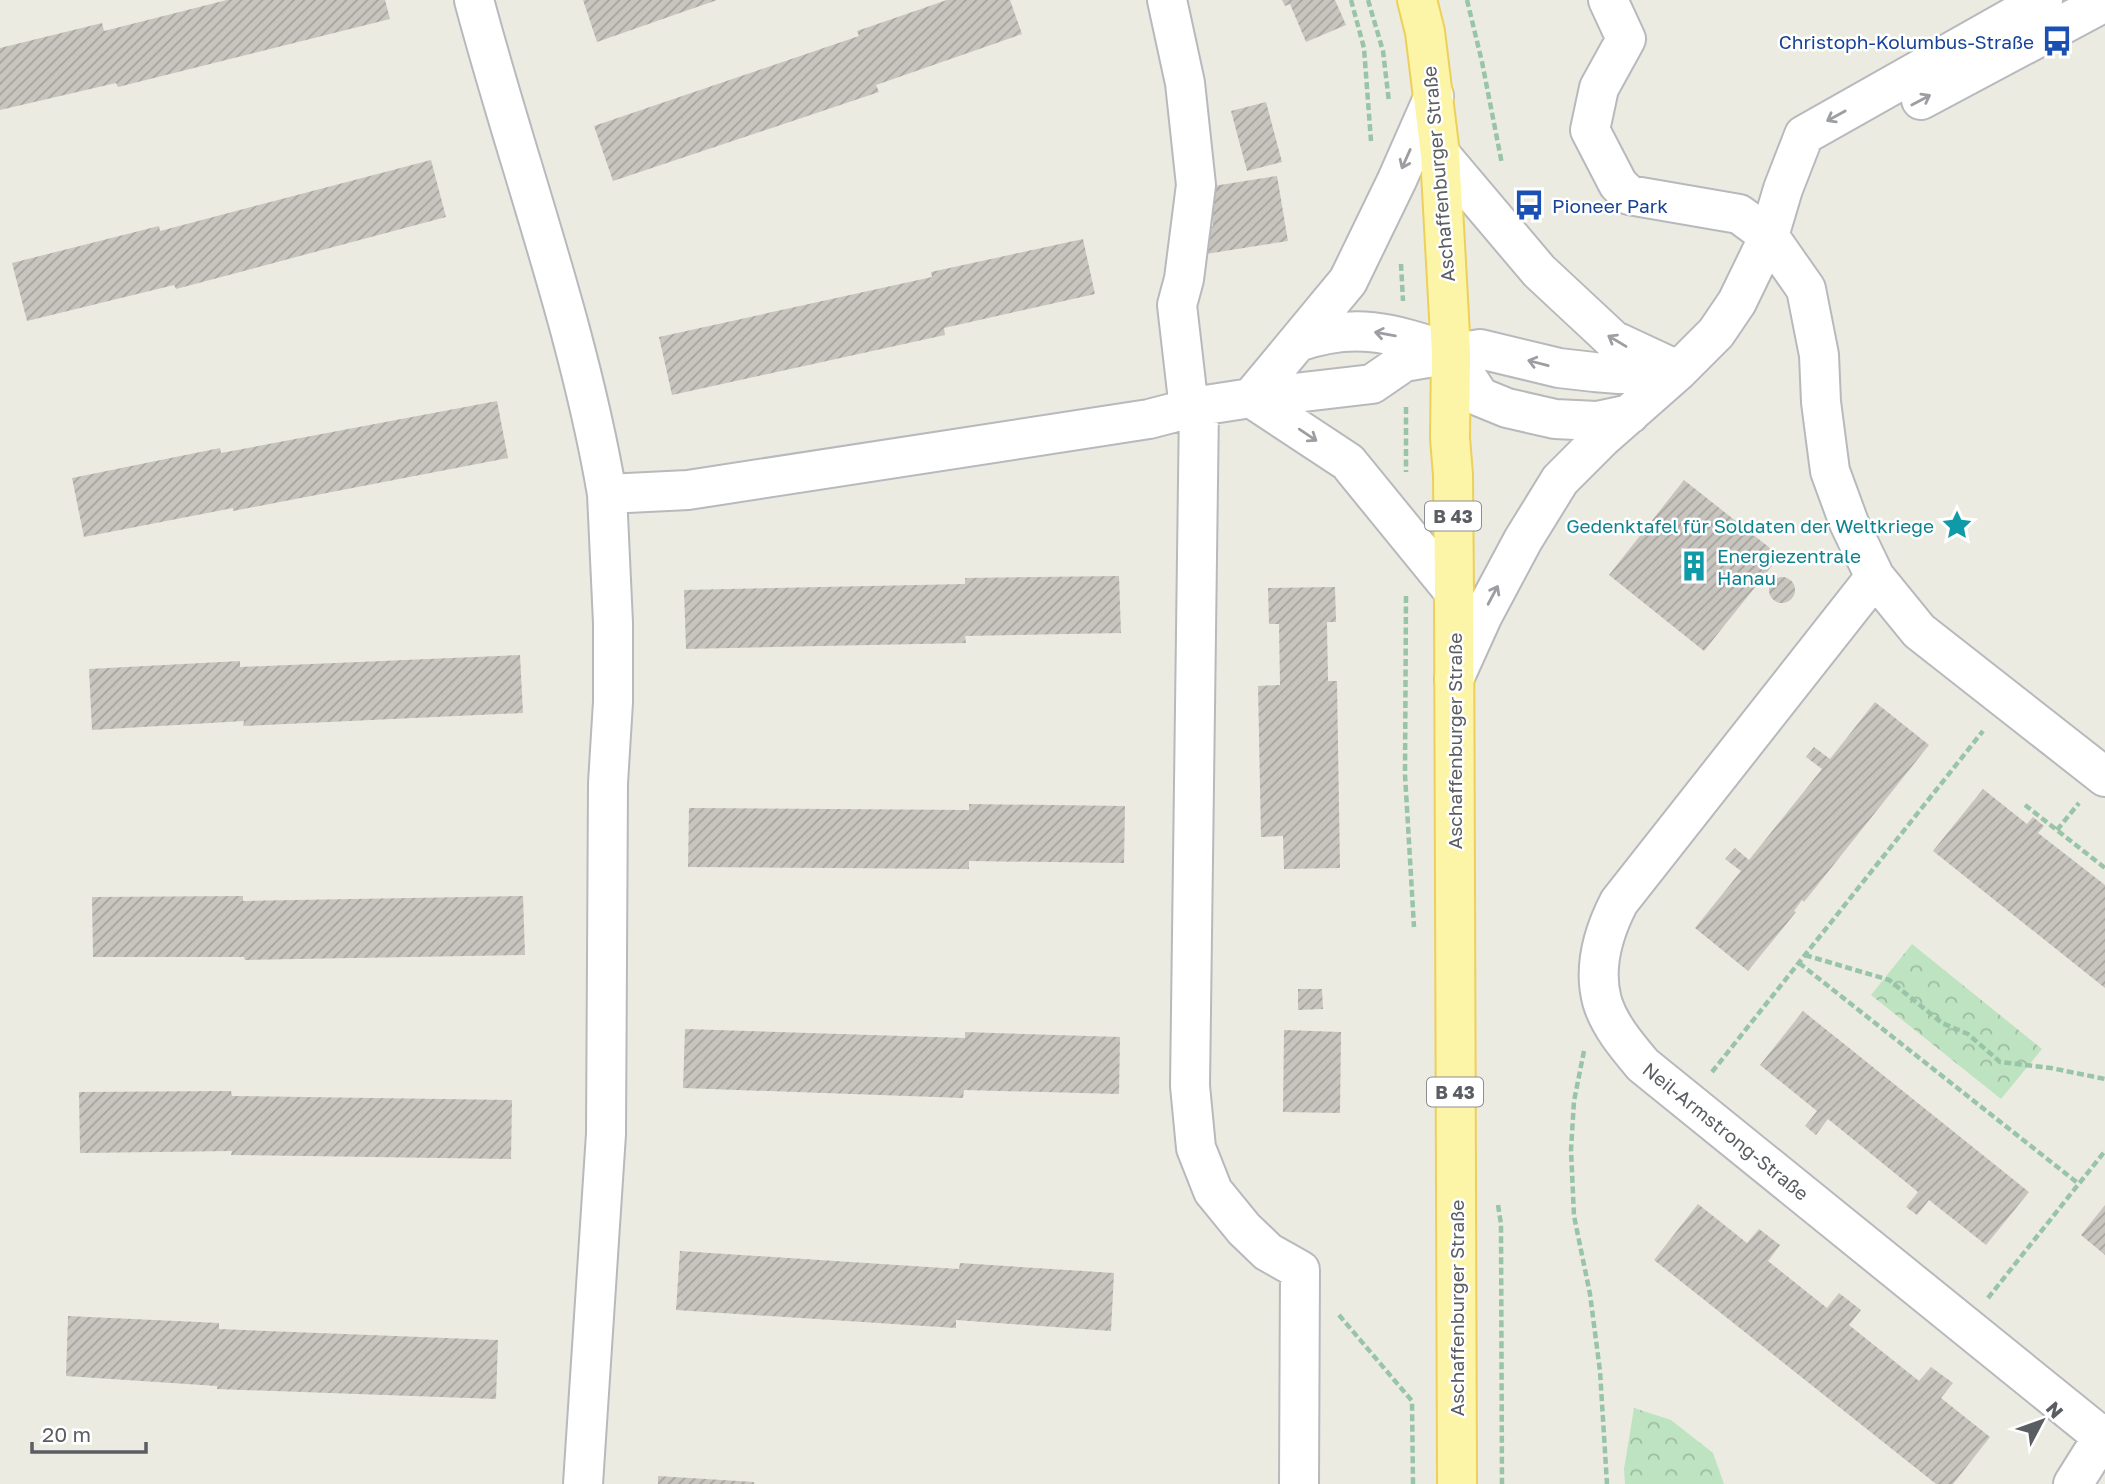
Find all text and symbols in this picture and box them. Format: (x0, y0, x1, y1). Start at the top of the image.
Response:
bus stop icon: Christoph-Kolumbus-Straße (2040, 24, 2074, 58)
place label: Christoph-Kolumbus-Straße (1779, 30, 2034, 53)
street label: Aschaffenburger Straße (1417, 65, 1459, 283)
one-way arrow (1910, 92, 1931, 106)
one-way arrow (1827, 109, 1847, 123)
one-way arrow (1399, 147, 1412, 169)
bus stop icon: Pioneer Park (1512, 188, 1546, 222)
place label: Pioneer Park (1552, 194, 1668, 217)
one-way arrow (1375, 327, 1397, 340)
one-way arrow (1608, 334, 1628, 348)
one-way arrow (1527, 356, 1550, 369)
one-way arrow (1298, 428, 1317, 443)
road number: B 43 (1425, 502, 1481, 530)
place icon: Gedenktafel für Soldaten der Weltkriege (1940, 508, 1974, 542)
place label: Gedenktafel für Soldaten der Weltkriege (1566, 514, 1934, 537)
place label: Energiezentrale Hanau (1717, 544, 1861, 589)
building icon: Energiezentrale Hanau (1677, 549, 1711, 583)
one-way arrow (1487, 586, 1501, 606)
street label: Aschaffenburger Straße (1443, 633, 1466, 849)
street label: Neil-Armstrong-Straße (1639, 1057, 1813, 1205)
road number: B 43 (1427, 1078, 1483, 1106)
street label: Aschaffenburger Straße (1445, 1200, 1468, 1416)
north arrow (2007, 1386, 2077, 1456)
text: N (2042, 1397, 2069, 1423)
scale bar (32, 1410, 145, 1454)
text: 20 m (42, 1421, 91, 1447)

